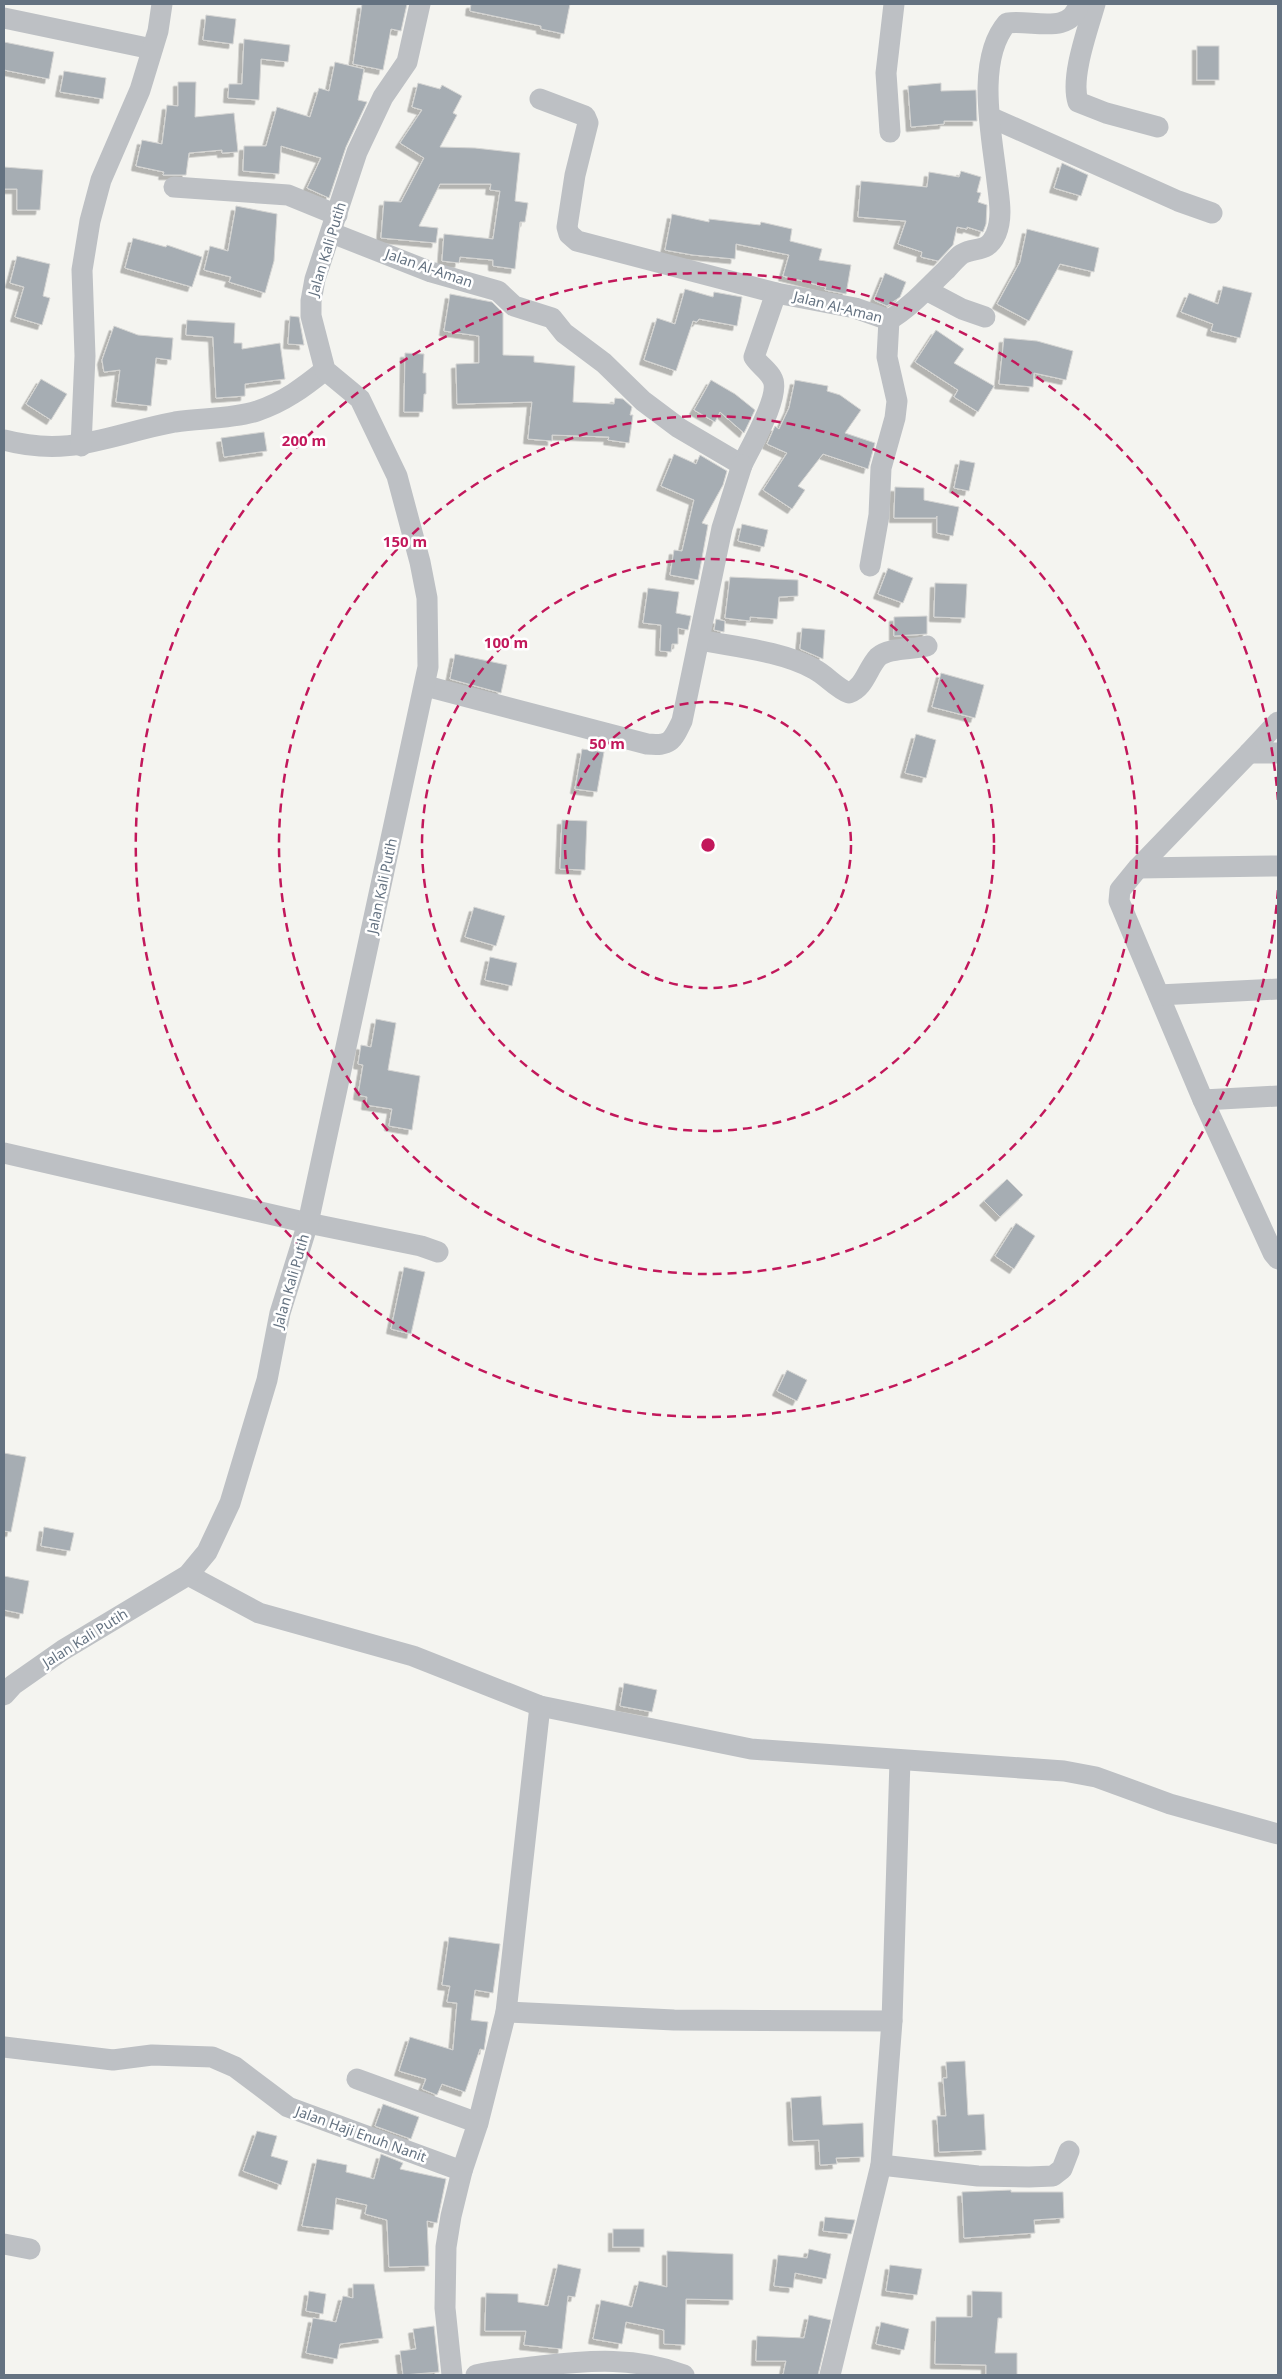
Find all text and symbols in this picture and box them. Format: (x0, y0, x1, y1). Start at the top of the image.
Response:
street label: Jalan Kali Putih (303, 200, 350, 300)
street label: Jalan Al-Aman (381, 243, 475, 291)
street label: Jalan Al-Aman (790, 286, 885, 327)
text: 200 m (282, 430, 326, 450)
text: 150 m (383, 531, 427, 551)
text: 100 m (484, 632, 528, 652)
text: 50 m (589, 733, 625, 753)
street label: Jalan Kali Putih (362, 836, 401, 937)
centre of rings (699, 836, 717, 854)
street label: Jalan Kali Putih (267, 1231, 313, 1332)
street label: Jalan Kali Putih (37, 1604, 131, 1672)
street label: Jalan Haji Enuh Nanit (291, 2100, 429, 2166)

